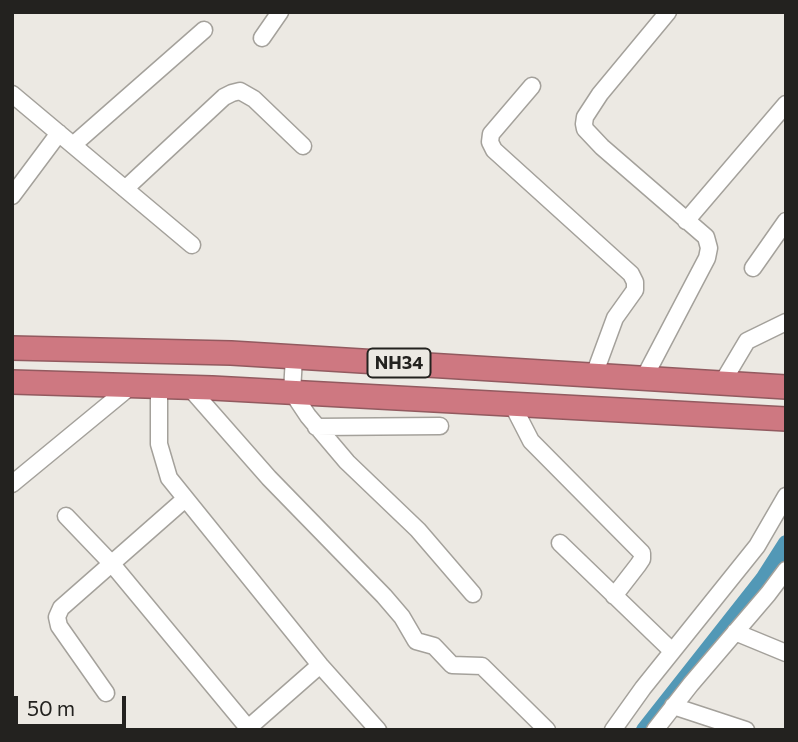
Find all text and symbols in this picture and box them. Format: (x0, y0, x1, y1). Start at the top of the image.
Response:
road number: NH34 (368, 348, 430, 377)
scale bar (18, 682, 130, 726)
text: 50 m (27, 695, 75, 720)

